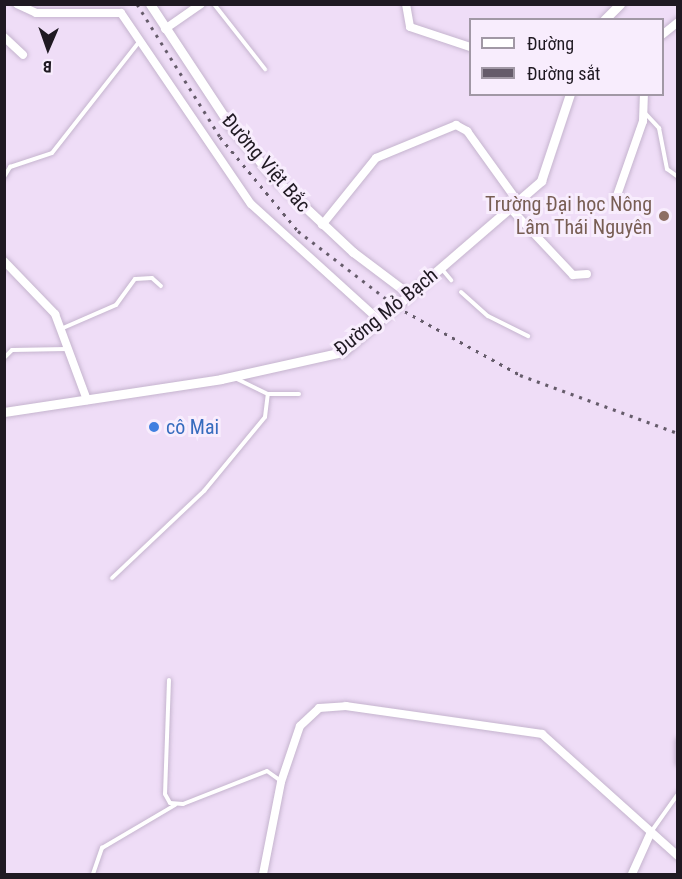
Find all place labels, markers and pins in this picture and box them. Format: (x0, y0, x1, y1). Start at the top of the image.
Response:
place label: Trường Đại học Nông Lâm Thái Nguyên (485, 192, 652, 239)
marker: Trường Đại học Nông Lâm Thái Nguyên (657, 209, 671, 223)
place label: cô Mai (166, 415, 219, 439)
marker: cô Mai (147, 420, 161, 434)

